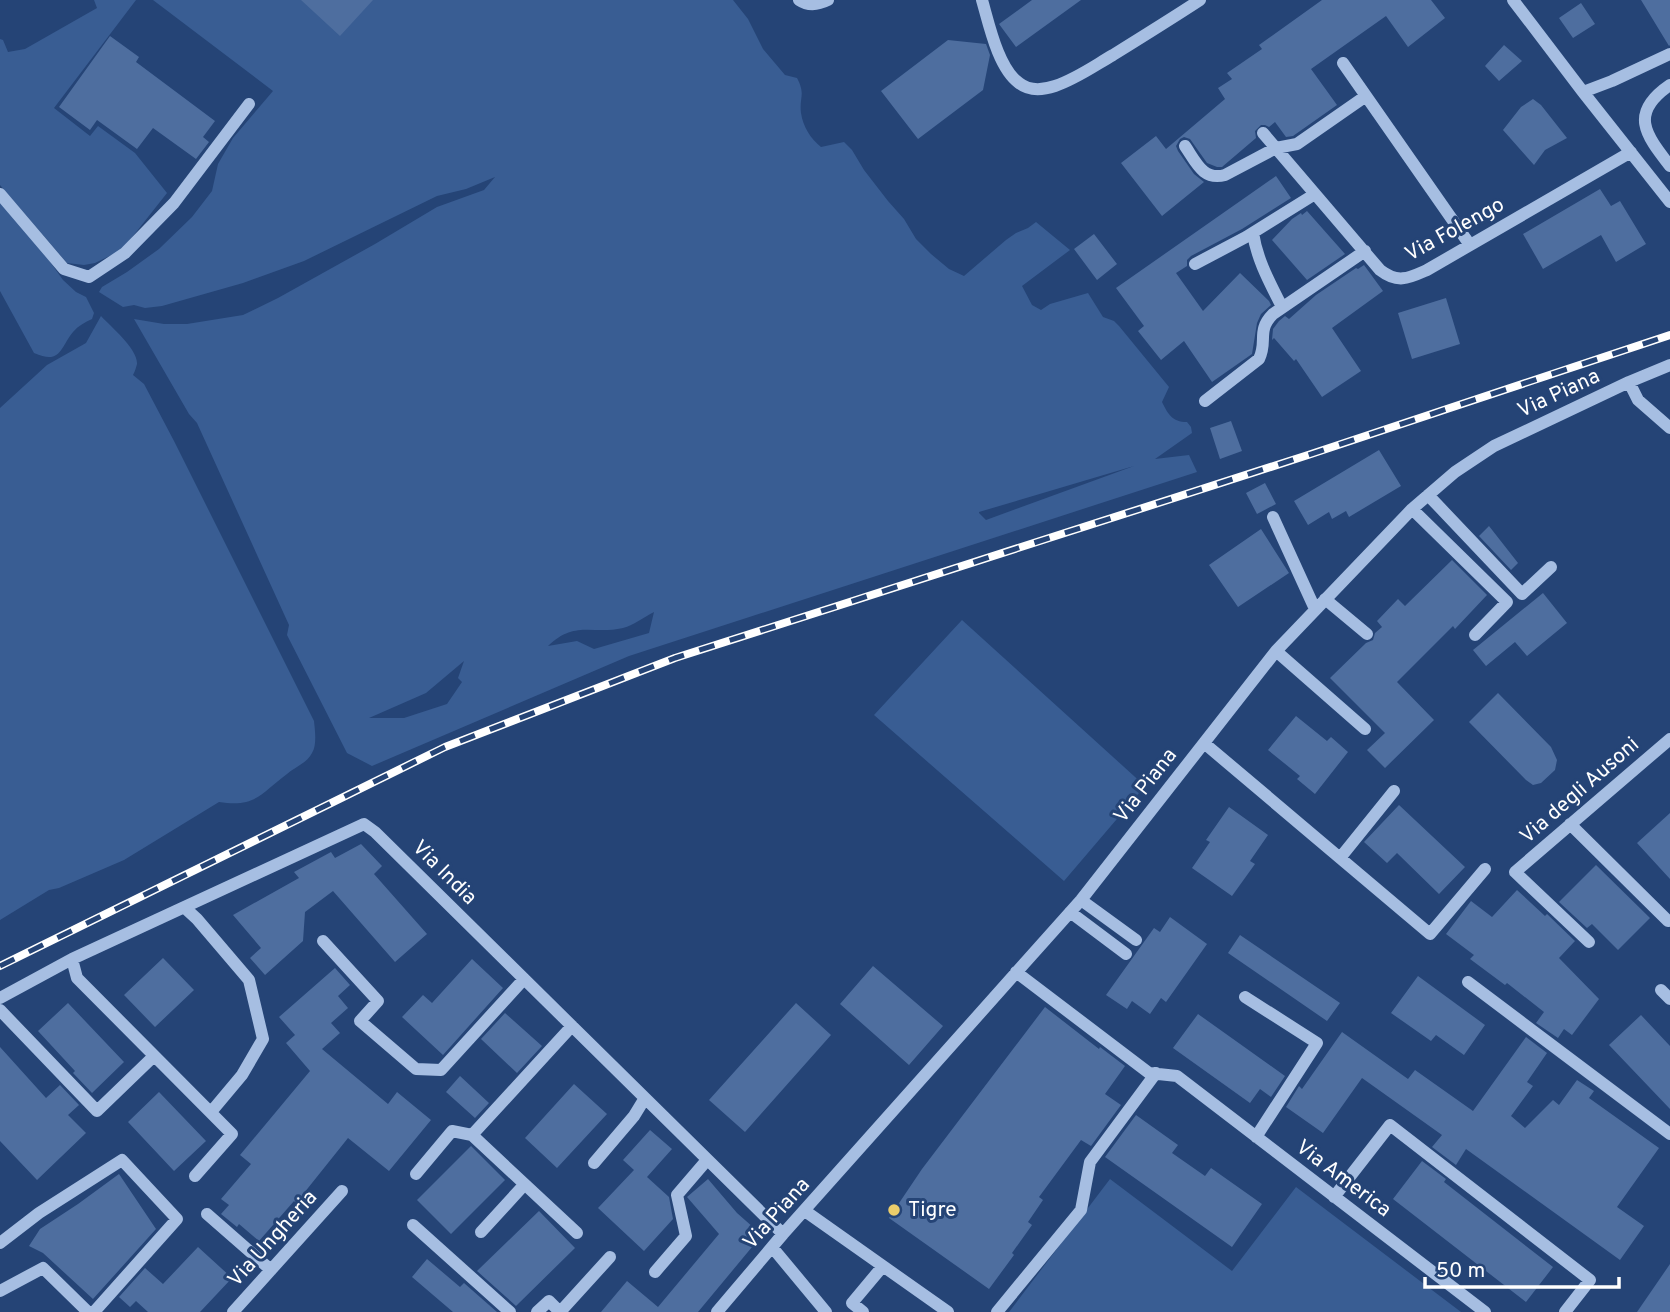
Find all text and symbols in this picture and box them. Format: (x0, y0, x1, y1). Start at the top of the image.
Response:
street label: Via Folengo (1401, 192, 1509, 268)
street label: Via Piana (1513, 363, 1605, 425)
street label: Via degli Ausoni (1515, 732, 1645, 850)
street label: Via Piana (1108, 743, 1184, 829)
street label: Via India (406, 835, 482, 911)
street label: Via America (1290, 1134, 1396, 1224)
street label: Via Piana (738, 1172, 816, 1256)
street label: Via Ungheria (222, 1185, 324, 1293)
place label: Tigre (908, 1197, 957, 1224)
marker: Tigre (886, 1202, 902, 1218)
scale bar (1425, 1246, 1619, 1290)
text: 50 m (1436, 1258, 1485, 1285)

